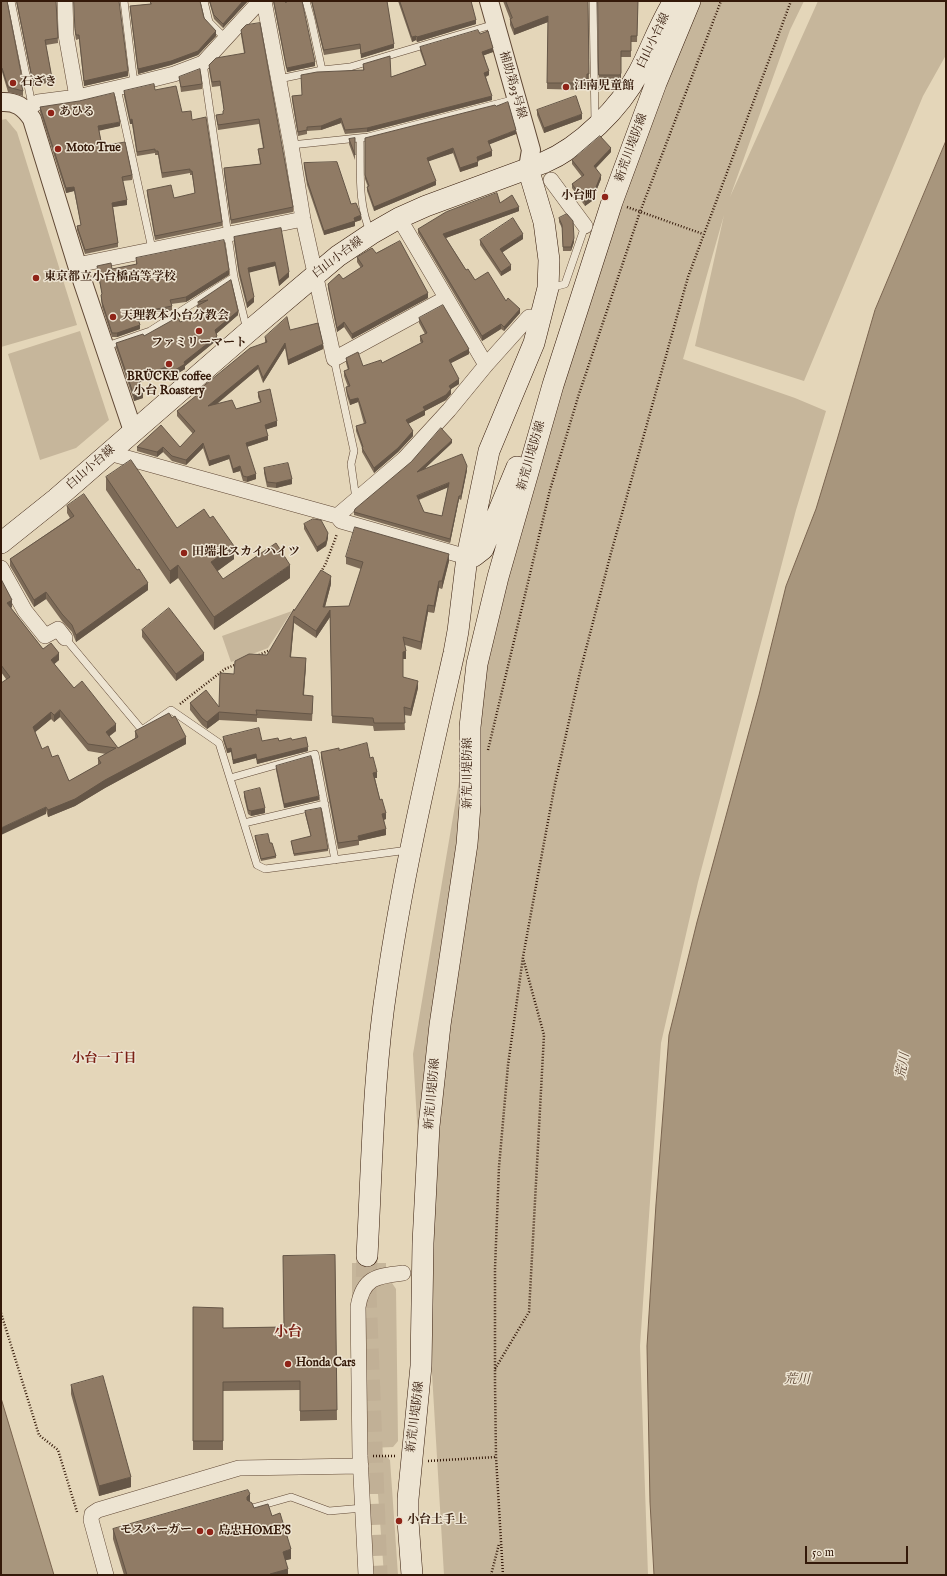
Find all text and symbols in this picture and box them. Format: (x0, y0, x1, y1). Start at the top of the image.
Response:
street label: 白山小台線 (634, 11, 674, 71)
street label: 補助第93号線 (495, 50, 529, 120)
place label: 石ざき (21, 76, 57, 90)
marker: 石ざき (8, 78, 18, 88)
place label: 江南児童館 (574, 80, 634, 94)
marker: 江南児童館 (561, 82, 571, 92)
place label: あひる (59, 106, 95, 120)
marker: あひる (46, 108, 56, 118)
street label: 新荒川堤防線 (613, 112, 651, 184)
place label: Moto True (66, 142, 121, 156)
marker: Moto True (53, 144, 63, 154)
place label: 小台町 (561, 190, 597, 204)
marker: 小台町 (600, 192, 610, 202)
street label: 白山小台線 (310, 234, 366, 282)
place label: 東京都立小台橋高等学校 (44, 271, 176, 285)
marker: 東京都立小台橋高等学校 (31, 273, 41, 283)
place label: 天理教本小台分教会 (121, 310, 229, 324)
marker: 天理教本小台分教会 (108, 312, 118, 322)
marker: ファミリーマート (194, 326, 204, 336)
place label: ファミリーマート (151, 337, 247, 351)
marker: BRÜCKE coffee 小台 Roastery (164, 359, 174, 369)
place label: BRÜCKE coffee 小台 Roastery (127, 371, 211, 399)
street label: 新荒川堤防線 (515, 419, 549, 493)
street label: 白山小台線 (64, 443, 118, 493)
place label: 田端北スカイハイツ (192, 546, 300, 560)
marker: 田端北スカイハイツ (179, 548, 189, 558)
street label: 新荒川堤防線 (462, 737, 476, 809)
district label: 小台一丁目 (72, 1051, 136, 1067)
water label: 荒川 (894, 1052, 914, 1080)
street label: 新荒川堤防線 (423, 1058, 443, 1130)
district label: 小台 (274, 1325, 302, 1341)
place label: Honda Cars (296, 1357, 356, 1371)
marker: Honda Cars (283, 1359, 293, 1369)
water label: 荒川 (784, 1372, 810, 1388)
street label: 新荒川堤防線 (404, 1380, 428, 1454)
place label: 小台土手上 (407, 1514, 467, 1528)
marker: 小台土手上 (394, 1516, 404, 1526)
place label: モスバーガー (120, 1524, 192, 1538)
place label: 島忠HOME'S (218, 1525, 291, 1539)
marker: モスバーガー (195, 1526, 205, 1536)
marker: 島忠HOME'S (205, 1527, 215, 1537)
scale bar (807, 1538, 910, 1564)
text: 50 m (812, 1545, 834, 1560)

